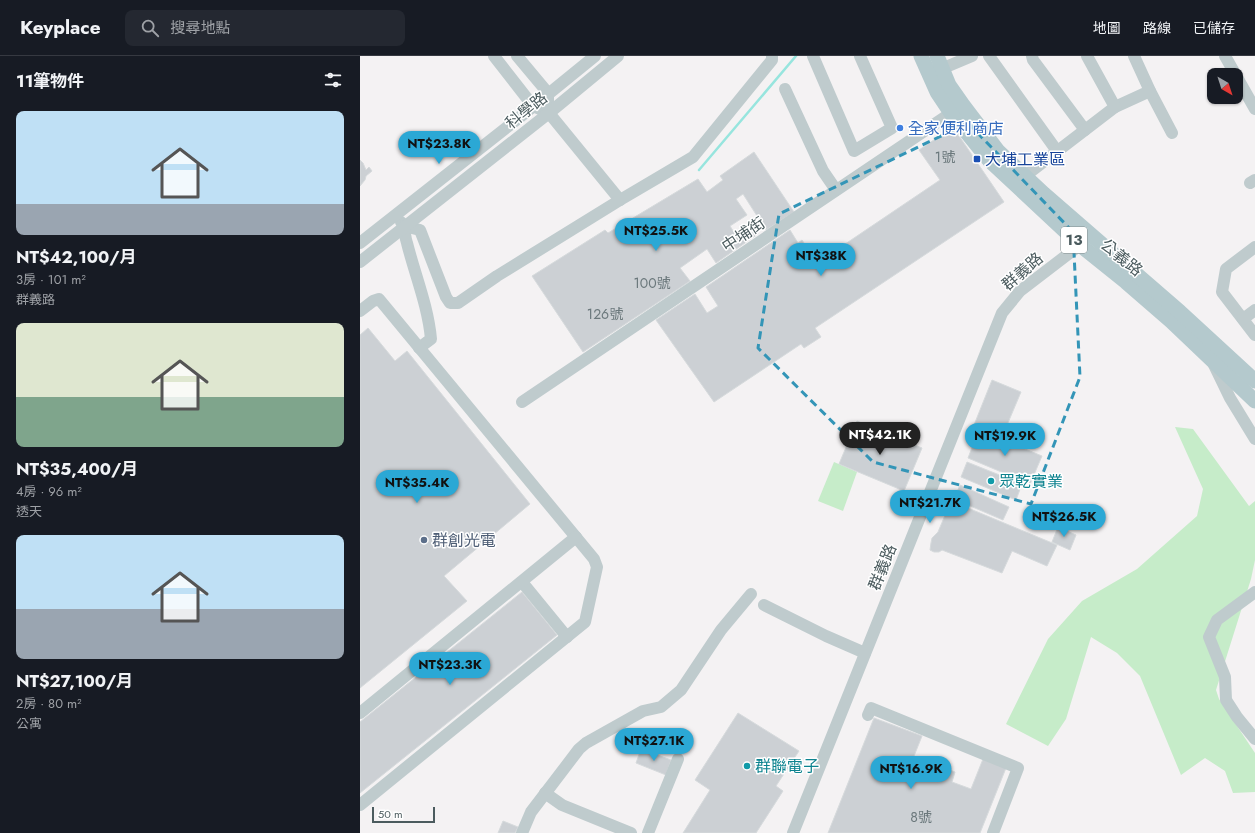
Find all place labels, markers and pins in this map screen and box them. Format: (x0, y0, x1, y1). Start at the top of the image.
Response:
place label: 全家便利商店 (908, 117, 1004, 140)
marker: 全家便利商店 (895, 123, 905, 133)
pin: NT$23.8K (398, 131, 480, 165)
place label: 大埔工業區 (985, 148, 1065, 171)
marker: 大埔工業區 (972, 154, 982, 164)
pin: NT$25.5K (615, 218, 697, 252)
pin: NT$38K (788, 243, 854, 277)
pin: NT$42.1K (839, 422, 921, 456)
pin: NT$19.9K (964, 423, 1046, 457)
pin: NT$35.4K (376, 470, 458, 504)
place label: 眾乾實業 (999, 470, 1063, 493)
marker: 眾乾實業 (986, 476, 996, 486)
pin: NT$21.7K (889, 490, 971, 524)
pin: NT$26.5K (1023, 504, 1105, 538)
place label: 群創光電 (432, 529, 496, 552)
marker: 群創光電 (419, 535, 429, 545)
pin: NT$23.3K (409, 652, 491, 686)
pin: NT$27.1K (613, 728, 695, 762)
place label: 群聯電子 (755, 755, 819, 778)
pin: NT$16.9K (870, 756, 952, 790)
marker: 群聯電子 (742, 761, 752, 771)

